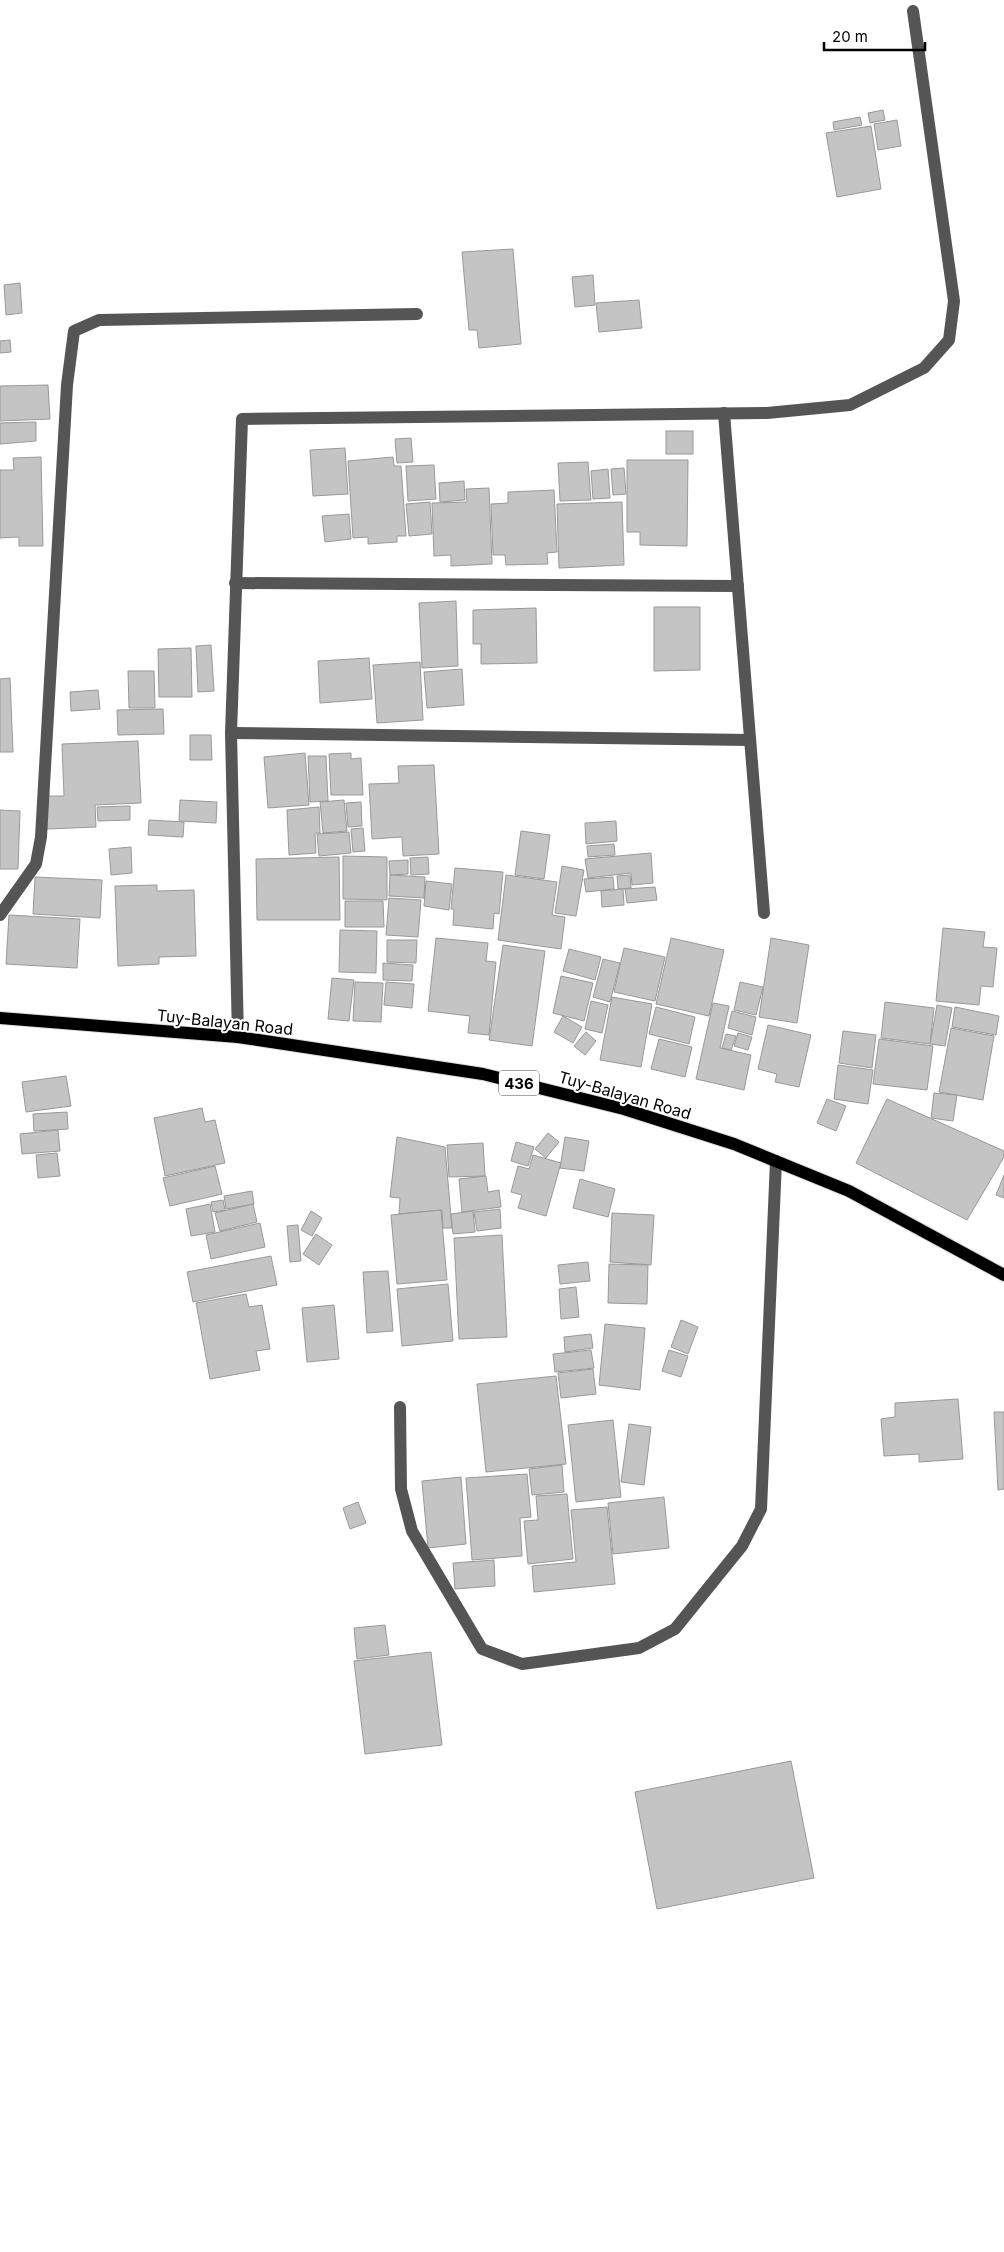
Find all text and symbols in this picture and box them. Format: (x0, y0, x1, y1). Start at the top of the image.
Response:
scale bar (824, 20, 925, 52)
text: 20 m (832, 27, 868, 46)
street label: Tuy-Balayan Road (156, 1005, 294, 1039)
street label: Tuy-Balayan Road (556, 1067, 694, 1123)
road number: 436 (499, 1070, 539, 1096)

